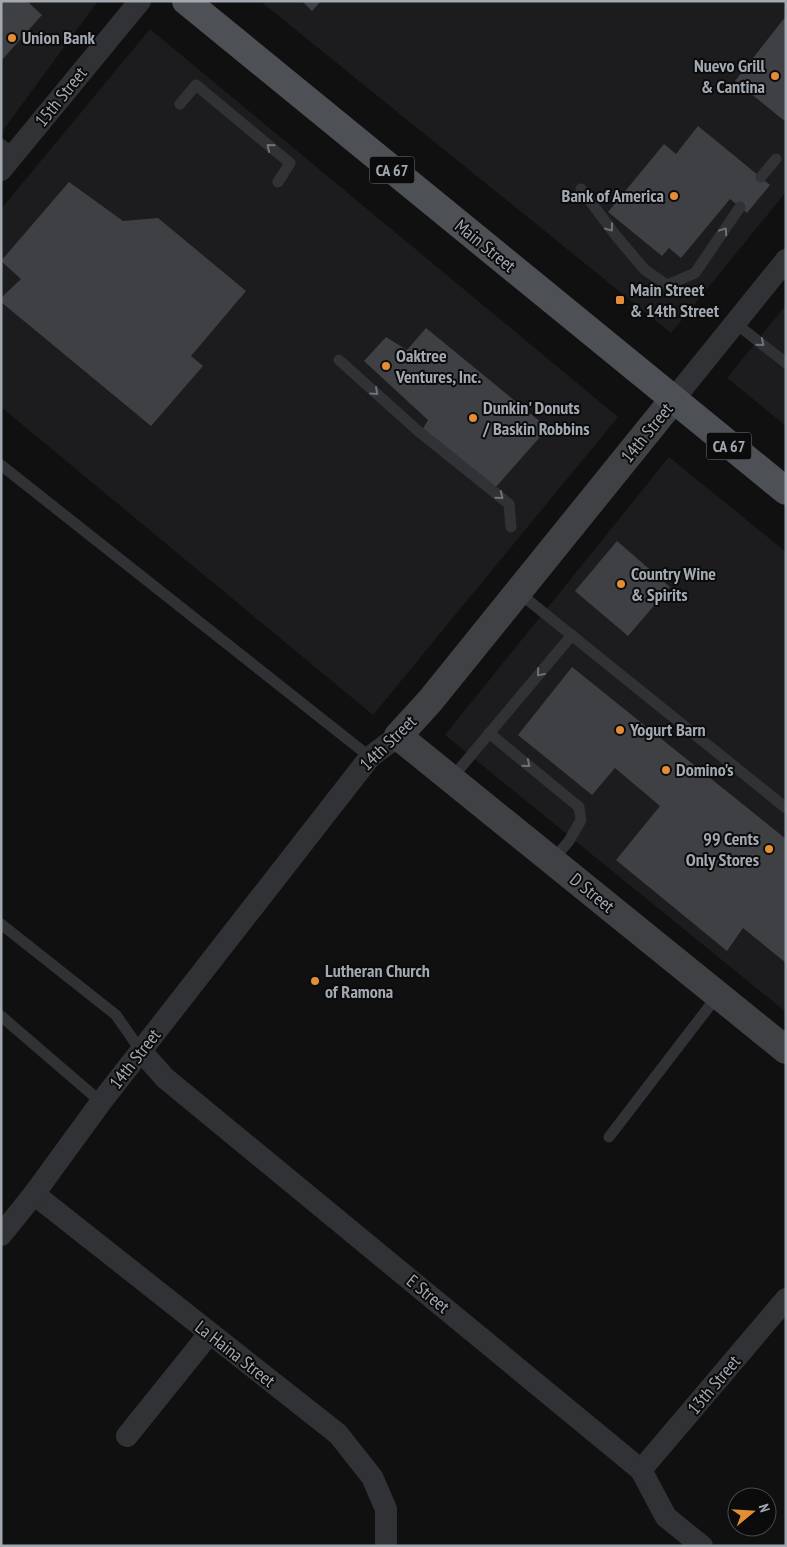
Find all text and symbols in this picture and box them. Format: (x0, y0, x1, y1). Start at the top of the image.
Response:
place label: Union Bank (22, 26, 96, 49)
marker: Union Bank (6, 32, 18, 44)
place label: Nuevo Grill & Cantina (694, 54, 766, 98)
street label: 15th Street (30, 62, 92, 131)
marker: Nuevo Grill & Cantina (769, 70, 781, 82)
one-way arrow (267, 143, 276, 152)
road number: CA 67 (370, 156, 414, 184)
place label: Bank of America (562, 184, 664, 207)
marker: Bank of America (668, 190, 680, 202)
street label: Main Street (450, 214, 520, 277)
one-way arrow (604, 222, 613, 232)
one-way arrow (718, 227, 727, 237)
place label: Main Street & 14th Street (630, 278, 720, 322)
marker: Main Street & 14th Street (614, 294, 626, 306)
one-way arrow (755, 338, 764, 347)
place label: Oaktree Ventures, Inc. (395, 344, 481, 388)
marker: Oaktree Ventures, Inc. (380, 360, 392, 372)
one-way arrow (369, 387, 378, 395)
place label: Dunkin' Donuts / Baskin Robbins (482, 396, 590, 440)
street label: 14th Street (616, 398, 678, 467)
marker: Dunkin' Donuts / Baskin Robbins (467, 412, 479, 424)
road number: CA 67 (706, 432, 752, 460)
one-way arrow (494, 491, 503, 499)
place label: Country Wine & Spirits (631, 562, 716, 606)
marker: Country Wine & Spirits (615, 578, 627, 590)
one-way arrow (537, 667, 546, 676)
street label: 14th Street (354, 710, 421, 775)
place label: Yogurt Barn (629, 718, 706, 741)
marker: Yogurt Barn (614, 724, 626, 736)
place label: Domino's (676, 758, 734, 781)
one-way arrow (521, 759, 530, 767)
marker: Domino's (660, 764, 672, 776)
place label: 99 Cents Only Stores (686, 827, 759, 871)
marker: 99 Cents Only Stores (763, 843, 775, 855)
street label: D Street (565, 868, 619, 917)
place label: Lutheran Church of Ramona (325, 959, 430, 1003)
marker: Lutheran Church of Ramona (309, 975, 321, 987)
street label: 14th Street (104, 1024, 165, 1093)
street label: E Street (402, 1269, 455, 1318)
street label: La Haina Street (191, 1315, 280, 1392)
street label: 13th Street (682, 1350, 745, 1419)
north arrow (727, 1487, 777, 1537)
text: N (755, 1502, 774, 1514)

